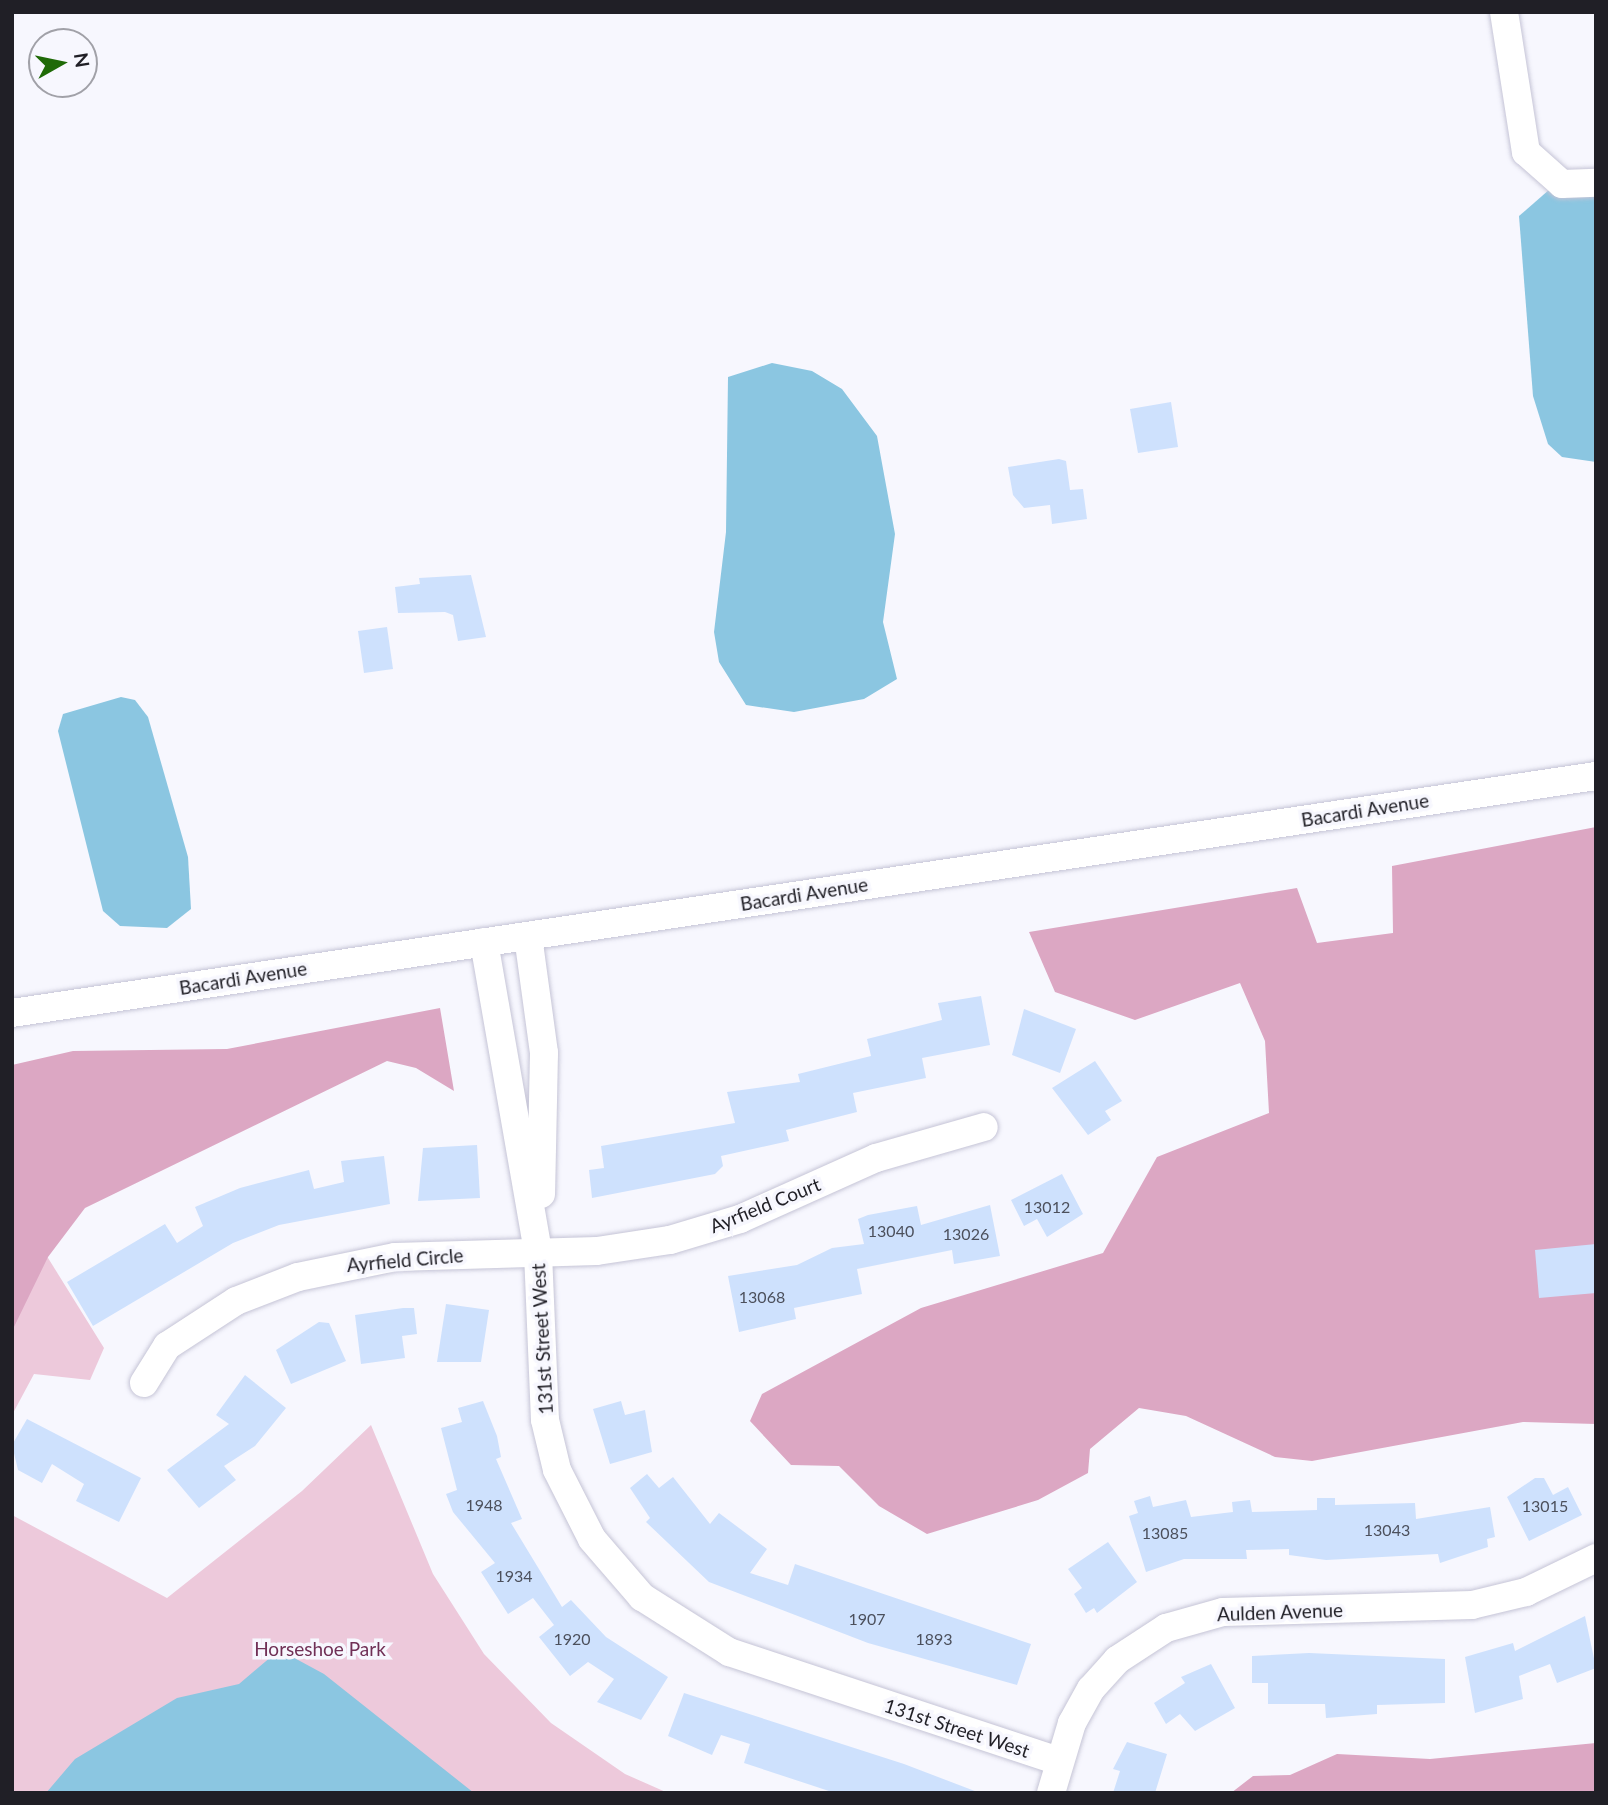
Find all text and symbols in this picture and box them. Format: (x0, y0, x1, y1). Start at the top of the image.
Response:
north arrow (28, 28, 98, 98)
text: N (70, 51, 95, 69)
street label: Bacardi Avenue (1299, 789, 1431, 831)
street label: Bacardi Avenue (738, 873, 870, 915)
street label: Bacardi Avenue (177, 957, 309, 999)
street label: Ayrfield Court (706, 1172, 824, 1238)
house number: 13012 (1024, 1197, 1070, 1217)
house number: 13040 (868, 1221, 914, 1241)
house number: 13026 (943, 1224, 989, 1244)
street label: Ayrfield Circle (346, 1244, 464, 1276)
street label: 131st Street West (527, 1263, 557, 1415)
house number: 13068 (739, 1287, 785, 1307)
house number: 1948 (465, 1495, 503, 1515)
house number: 13015 (1522, 1496, 1568, 1516)
house number: 13043 (1364, 1520, 1410, 1540)
house number: 13085 (1142, 1523, 1188, 1543)
house number: 1934 (495, 1566, 533, 1586)
street label: Aulden Avenue (1216, 1598, 1344, 1626)
house number: 1907 (848, 1609, 886, 1629)
house number: 1920 (553, 1629, 591, 1649)
house number: 1893 (915, 1629, 953, 1649)
park label: Horseshoe Park (254, 1638, 386, 1660)
street label: 131st Street West (881, 1694, 1033, 1762)

